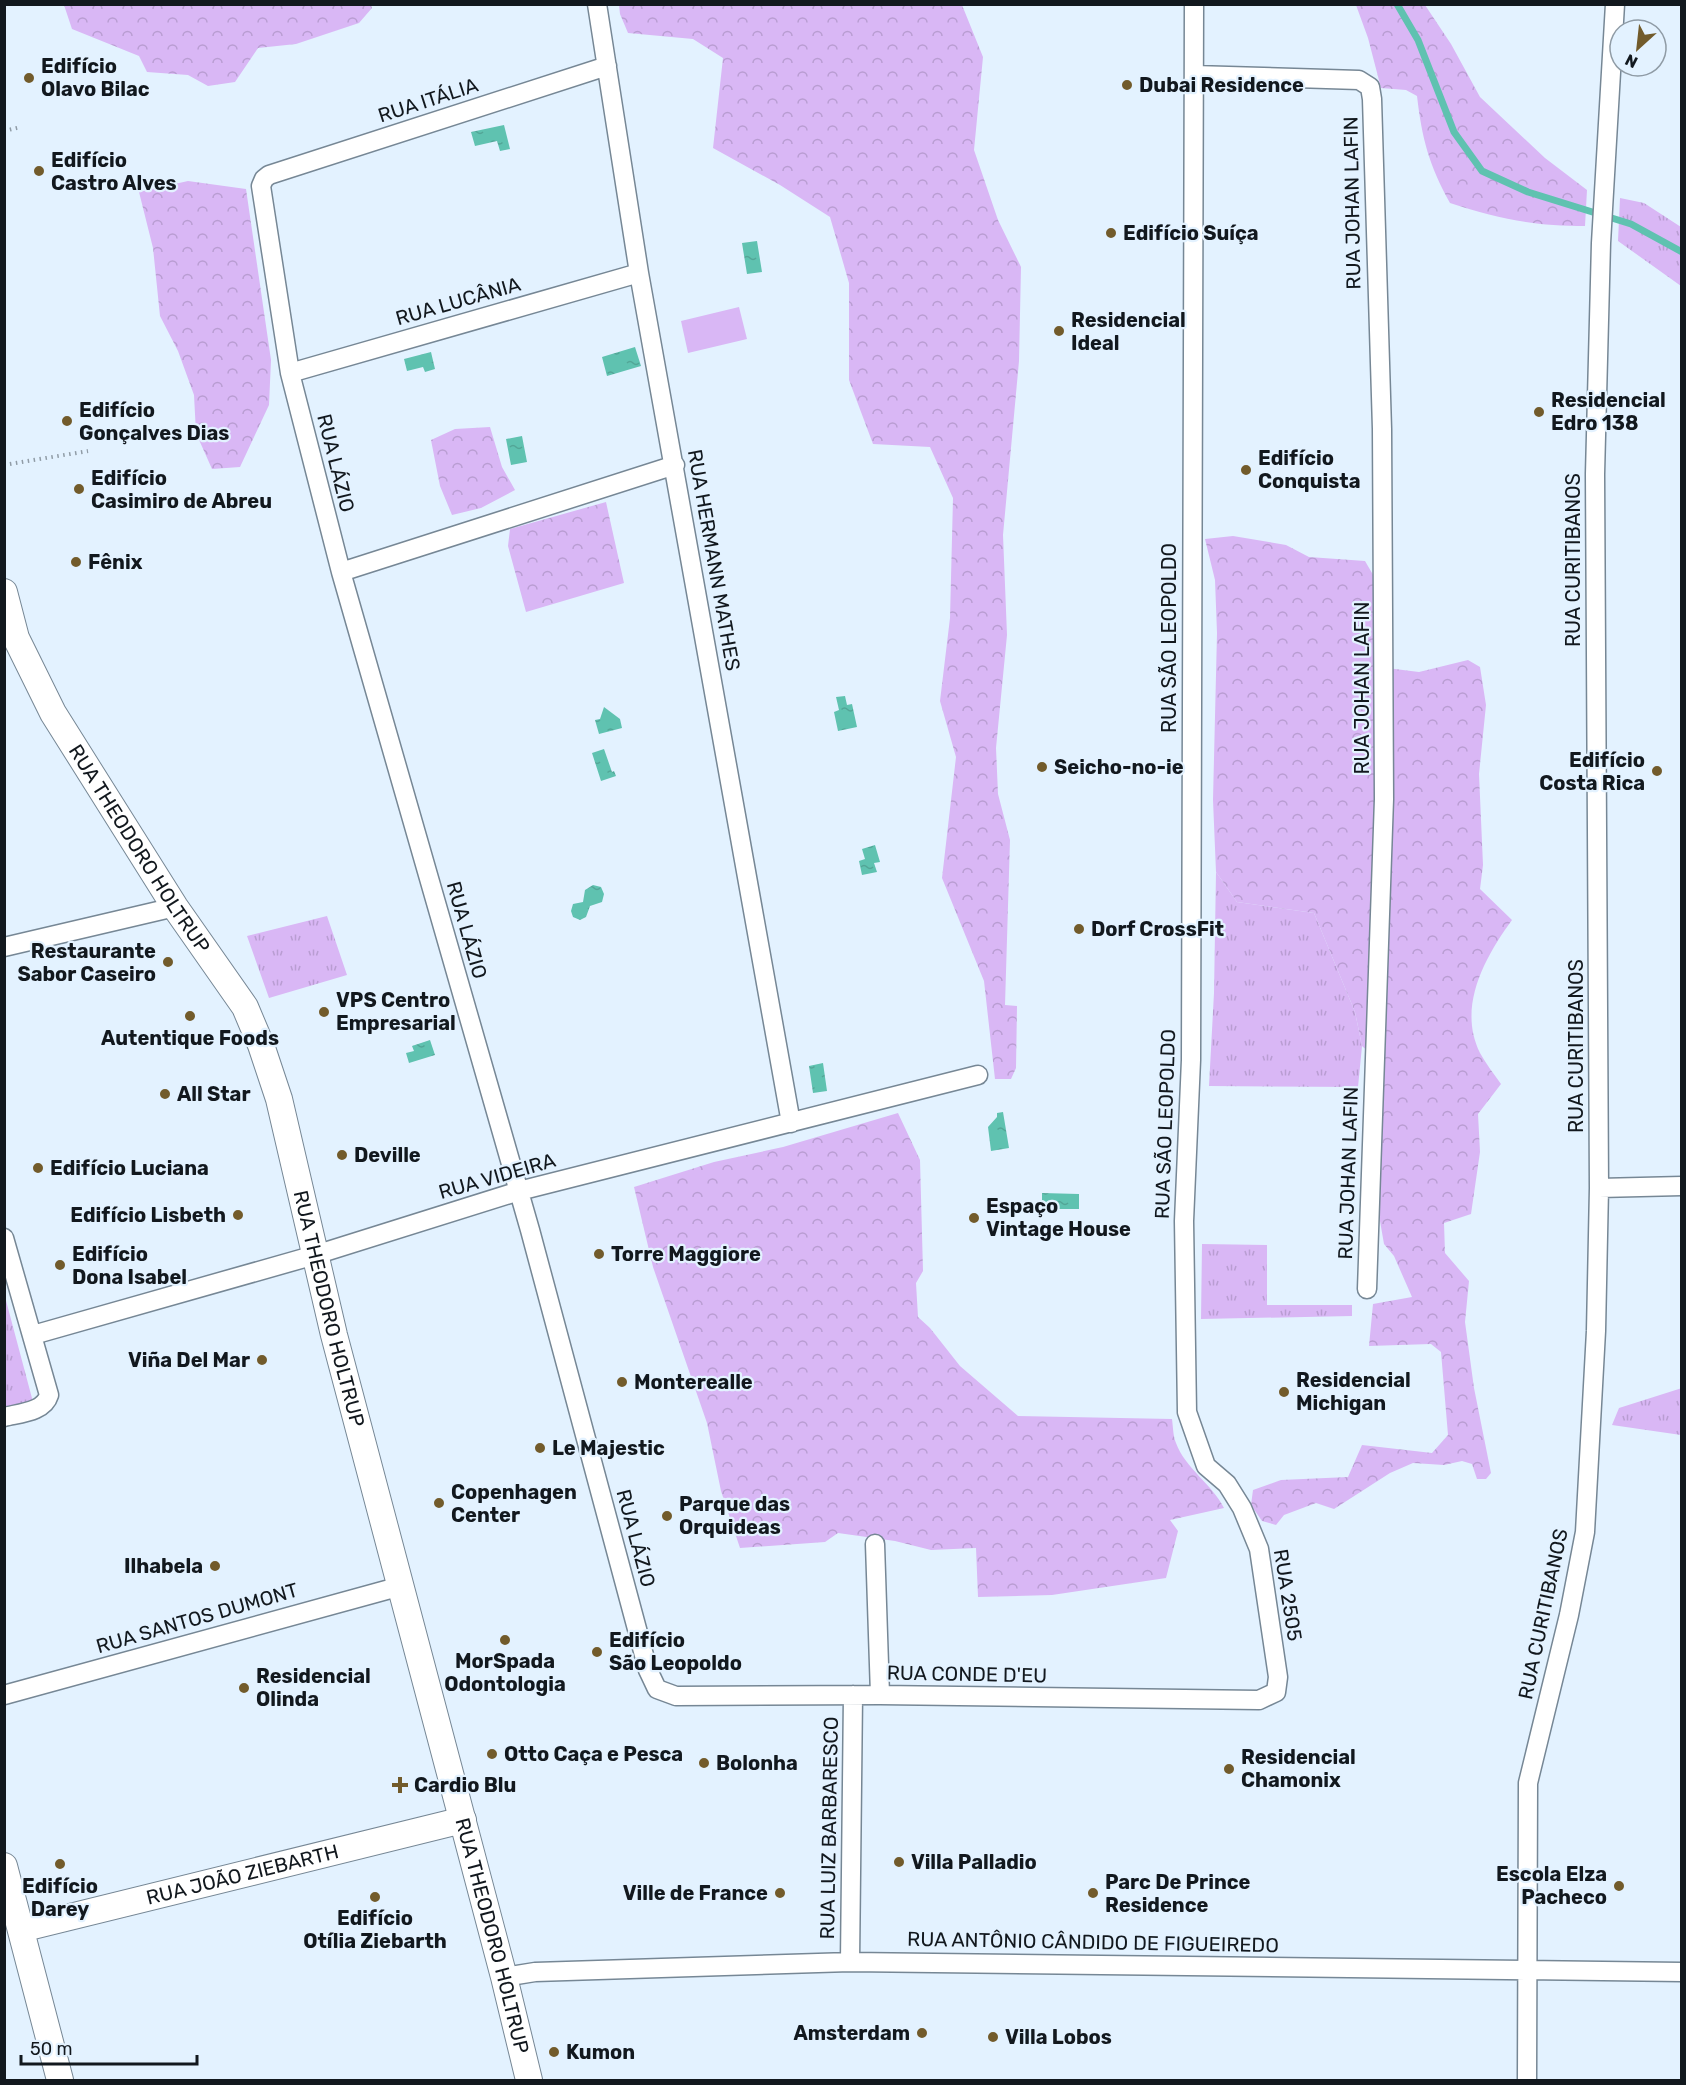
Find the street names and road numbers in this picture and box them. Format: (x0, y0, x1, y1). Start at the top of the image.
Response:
street label: RUA ITÁLIA (375, 73, 481, 127)
street label: RUA JOHAN LAFIN (1338, 116, 1366, 290)
street label: RUA LUCÂNIA (393, 272, 523, 330)
street label: RUA LÁZIO (312, 411, 360, 515)
street label: RUA HERMANN MATHES (683, 447, 745, 673)
street label: RUA CURITIBANOS (1561, 473, 1585, 647)
street label: RUA SÃO LEOPOLDO (1157, 543, 1181, 733)
street label: RUA JOHAN LAFIN (1350, 601, 1374, 775)
street label: RUA THEODORO HOLTRUP (64, 740, 215, 957)
street label: RUA LÁZIO (442, 878, 492, 982)
street label: RUA CURITIBANOS (1564, 959, 1588, 1133)
street label: RUA SÃO LEOPOLDO (1150, 1029, 1180, 1219)
street label: RUA JOHAN LAFIN (1333, 1086, 1363, 1260)
street label: RUA VIDEIRA (436, 1148, 558, 1204)
street label: RUA THEODORO HOLTRUP (289, 1188, 370, 1430)
street label: RUA LÁZIO (611, 1486, 661, 1590)
street label: RUA CURITIBANOS (1513, 1526, 1573, 1702)
street label: RUA 2505 (1269, 1547, 1307, 1643)
street label: RUA SANTOS DUMONT (93, 1578, 301, 1658)
street label: RUA CONDE D'EU (887, 1661, 1047, 1687)
street label: RUA LUIZ BARBARESCO (815, 1716, 843, 1940)
street label: RUA THEODORO HOLTRUP (450, 1815, 534, 2056)
street label: RUA JOÃO ZIEBARTH (144, 1839, 341, 1910)
street label: RUA ANTÔNIO CÂNDIDO DE FIGUEIREDO (907, 1927, 1279, 1957)

